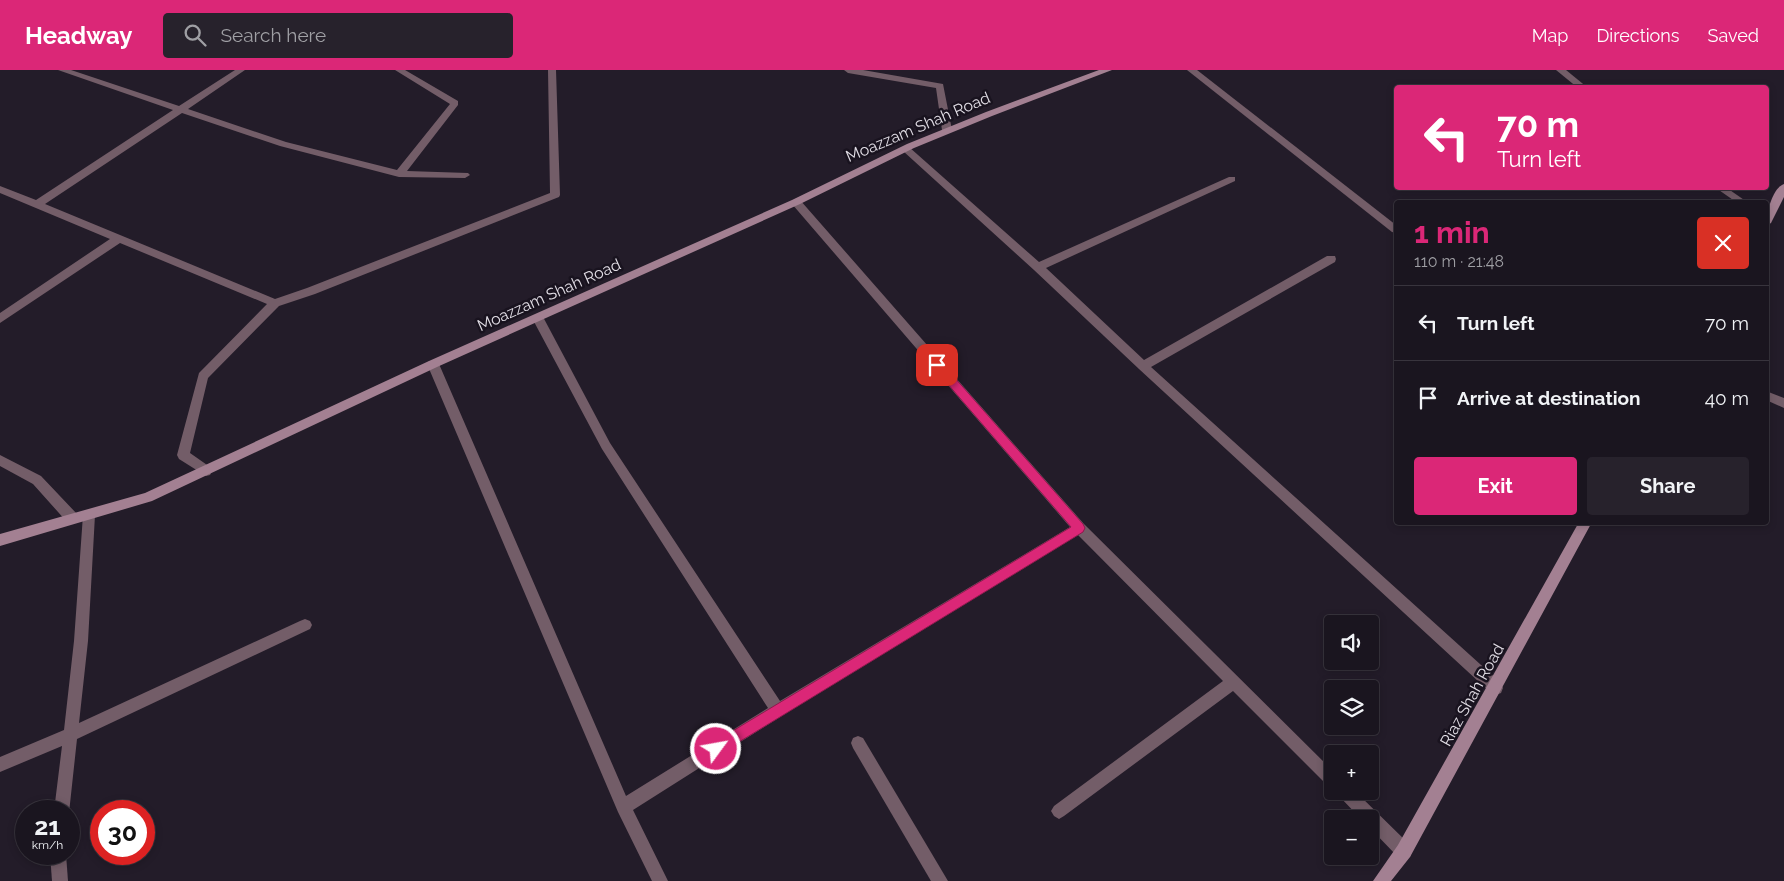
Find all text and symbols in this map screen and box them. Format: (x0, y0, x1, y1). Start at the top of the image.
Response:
search box (163, 13, 513, 58)
text: Headway (25, 21, 133, 50)
icon: search (181, 21, 209, 49)
text: Search here (221, 24, 326, 46)
text: Map (1532, 25, 1568, 46)
text: Directions (1596, 25, 1680, 46)
text: Saved (1708, 25, 1759, 46)
street label: Moazzam Shah Road (843, 88, 993, 166)
text: 70 m (1497, 104, 1579, 145)
icon: left (1414, 105, 1479, 170)
text: Turn left (1497, 146, 1581, 172)
text: 1 min (1414, 215, 1490, 250)
button: close (1697, 217, 1749, 269)
text: 110 m · 21:48 (1414, 252, 1504, 271)
street label: Moazzam Shah Road (474, 255, 624, 335)
icon: left (1414, 309, 1442, 337)
text: Turn left (1457, 312, 1534, 334)
text: 70 m (1705, 312, 1749, 334)
pin (916, 344, 958, 386)
icon: arrive (923, 351, 951, 379)
icon: arrive (1414, 384, 1442, 412)
text: Arrive at destination (1457, 387, 1641, 409)
text: 40 m (1705, 387, 1749, 409)
button: Exit (1414, 457, 1577, 515)
button: Share (1587, 457, 1749, 515)
map controls (1324, 615, 1379, 865)
button: sound (1324, 615, 1379, 670)
street label: Riaz Shah Road (1436, 640, 1508, 749)
button: layers (1324, 680, 1379, 735)
position arrow (689, 722, 741, 774)
button: + (1324, 745, 1379, 800)
speed limit sign: 30 (90, 800, 155, 865)
button: − (1324, 810, 1379, 865)
text: 21 (34, 811, 61, 841)
text: km/h (32, 838, 63, 852)

